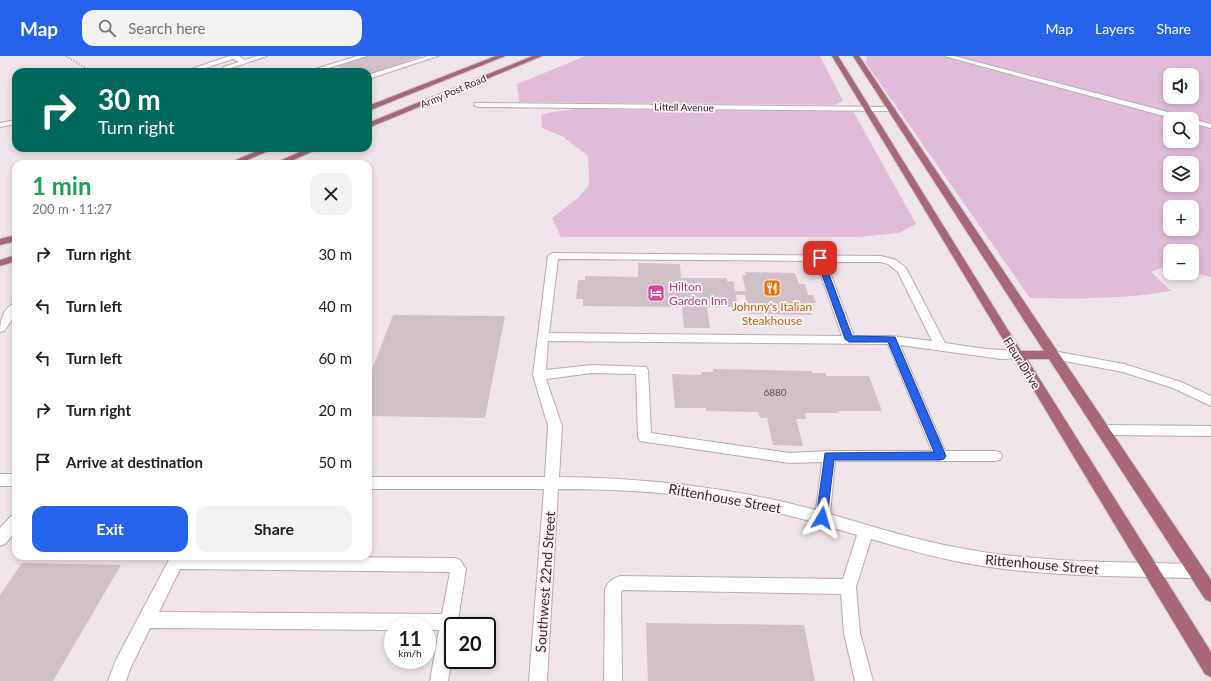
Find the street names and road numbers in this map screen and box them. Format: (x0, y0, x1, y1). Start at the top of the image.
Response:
street label: Army Post Road (418, 72, 488, 110)
street label: Littell Avenue (654, 100, 714, 114)
street label: Fleur Drive (1000, 334, 1044, 392)
street label: Rittenhouse Street (667, 480, 783, 516)
street label: Southwest 22nd Street (532, 511, 558, 653)
street label: Rittenhouse Street (984, 551, 1100, 577)

